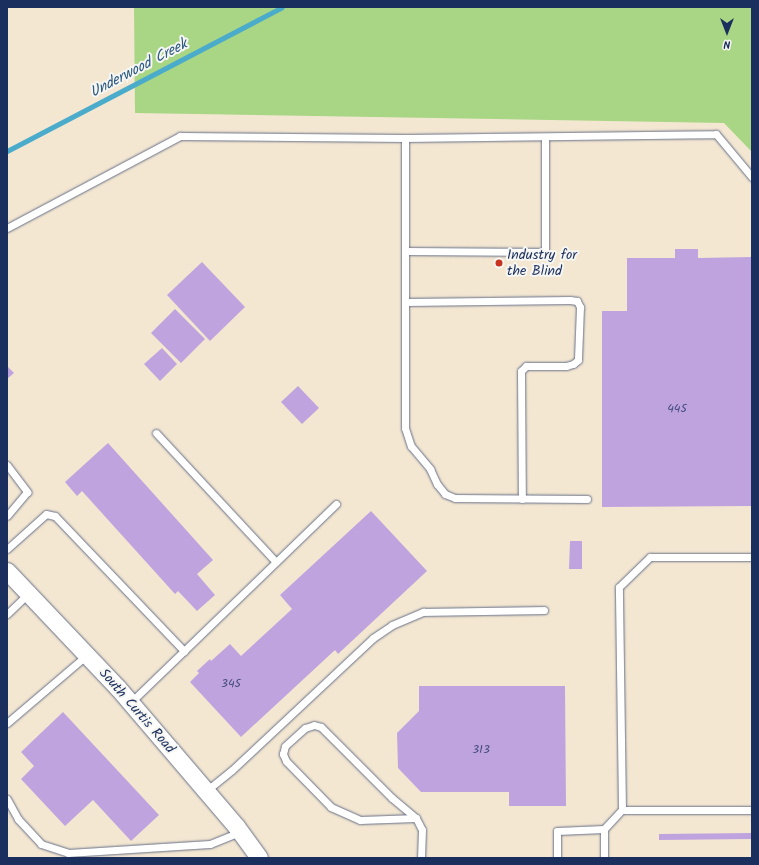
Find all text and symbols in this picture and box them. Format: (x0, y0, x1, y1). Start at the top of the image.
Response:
north arrow (707, 12, 747, 52)
text: N (724, 35, 730, 53)
water label: Underwood Creek (87, 36, 191, 102)
place label: Industry for the Blind (507, 247, 577, 280)
marker: Industry for the Blind (494, 258, 504, 268)
house number: 445 (667, 402, 687, 416)
street label: South Curtis Road (95, 665, 179, 757)
house number: 345 (221, 677, 241, 691)
house number: 313 (472, 743, 490, 757)

